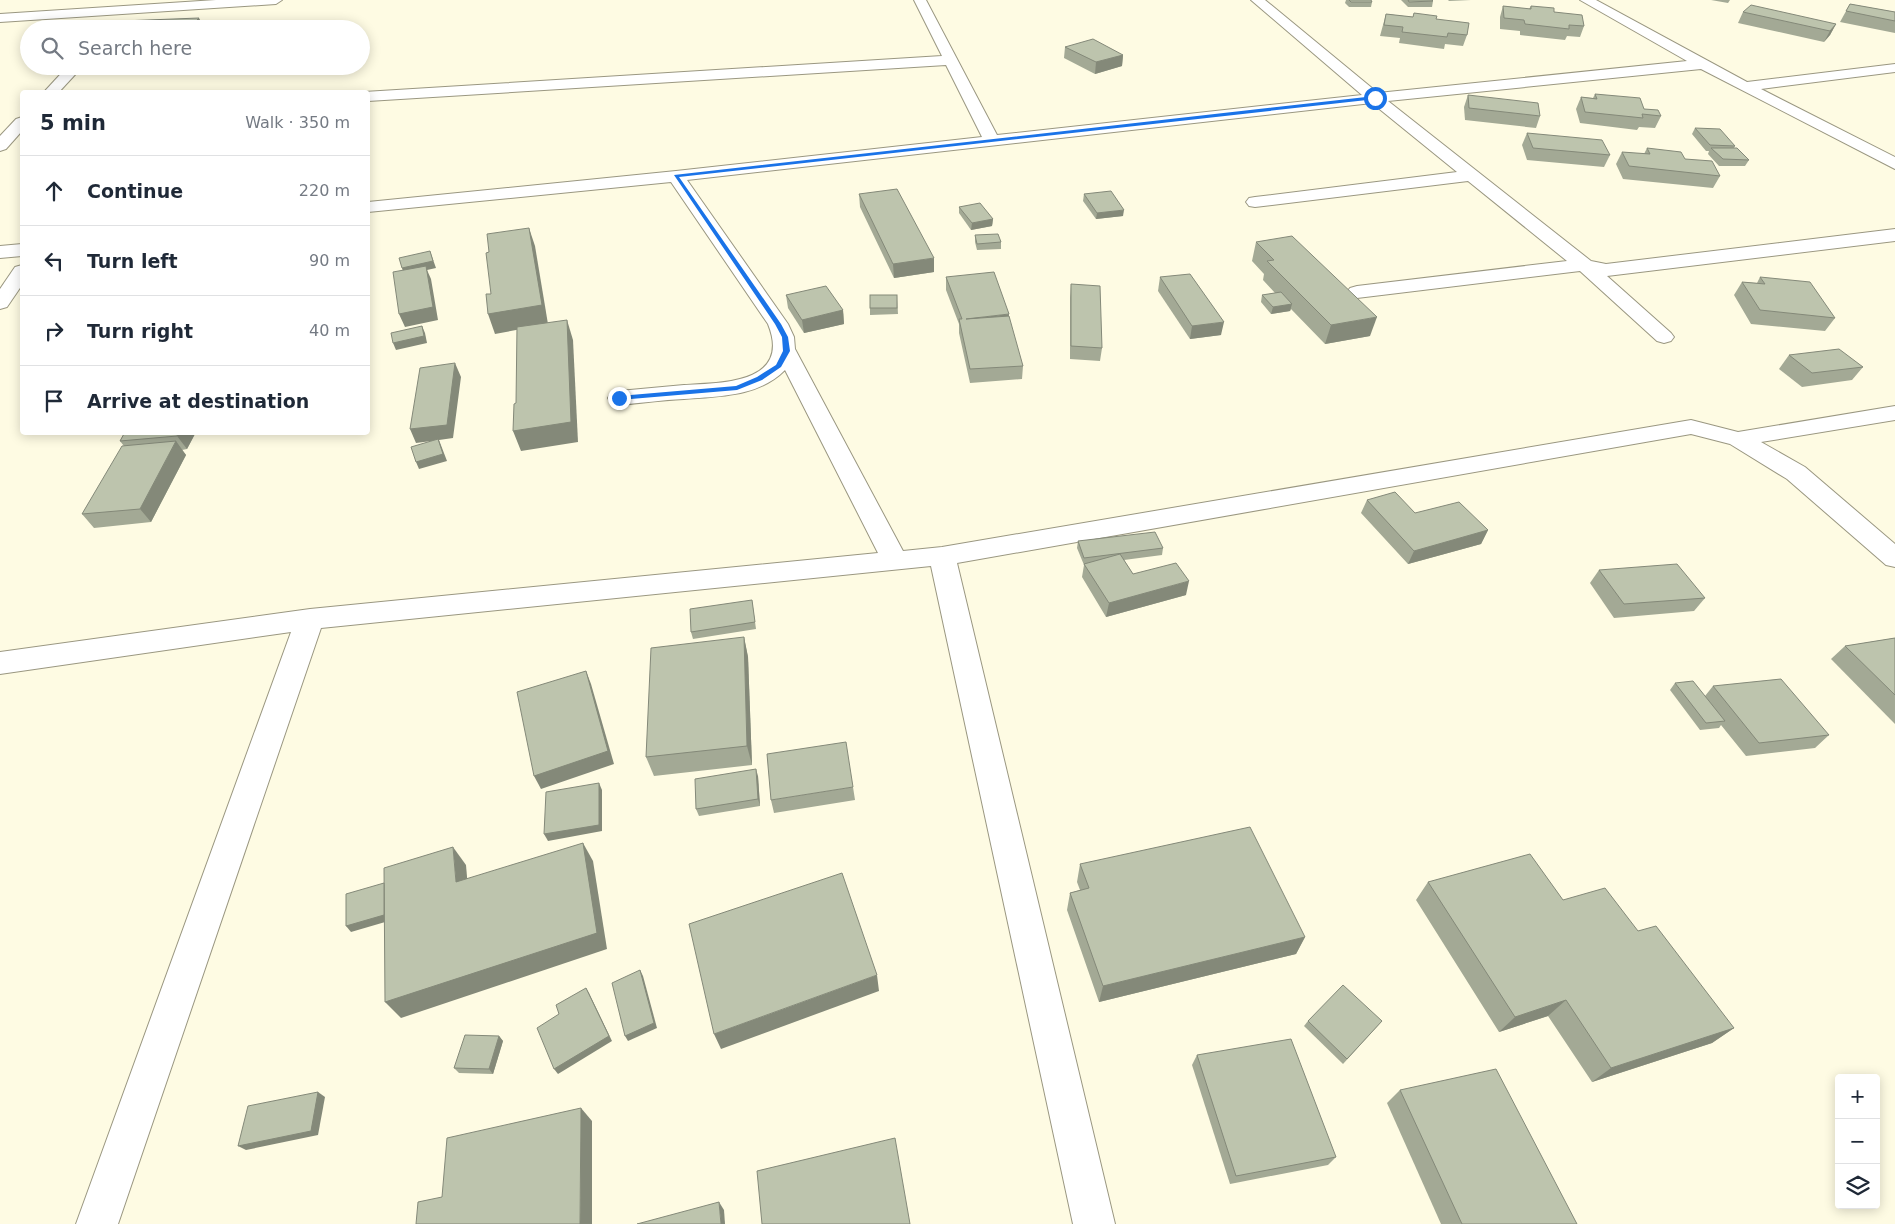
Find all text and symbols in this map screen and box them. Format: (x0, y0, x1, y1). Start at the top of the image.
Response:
search box (20, 20, 370, 75)
icon: search (38, 34, 66, 62)
text: Search here (78, 37, 192, 59)
route start (1364, 87, 1387, 110)
text: 5 min (40, 111, 106, 135)
text: Walk · 350 m (245, 113, 350, 132)
icon: ahead (40, 177, 68, 205)
text: Continue (87, 180, 183, 202)
text: 220 m (299, 181, 350, 200)
icon: left (40, 247, 68, 275)
text: Turn left (87, 250, 178, 272)
text: 90 m (309, 251, 350, 270)
icon: right (40, 317, 68, 345)
text: Turn right (87, 320, 193, 342)
text: 40 m (309, 321, 350, 340)
icon: arrive (40, 387, 68, 415)
route end (608, 387, 631, 410)
text: Arrive at destination (87, 390, 309, 412)
map controls (1835, 1074, 1880, 1209)
button: + (1835, 1074, 1880, 1119)
button: − (1835, 1119, 1880, 1164)
button: layers (1835, 1164, 1880, 1209)

